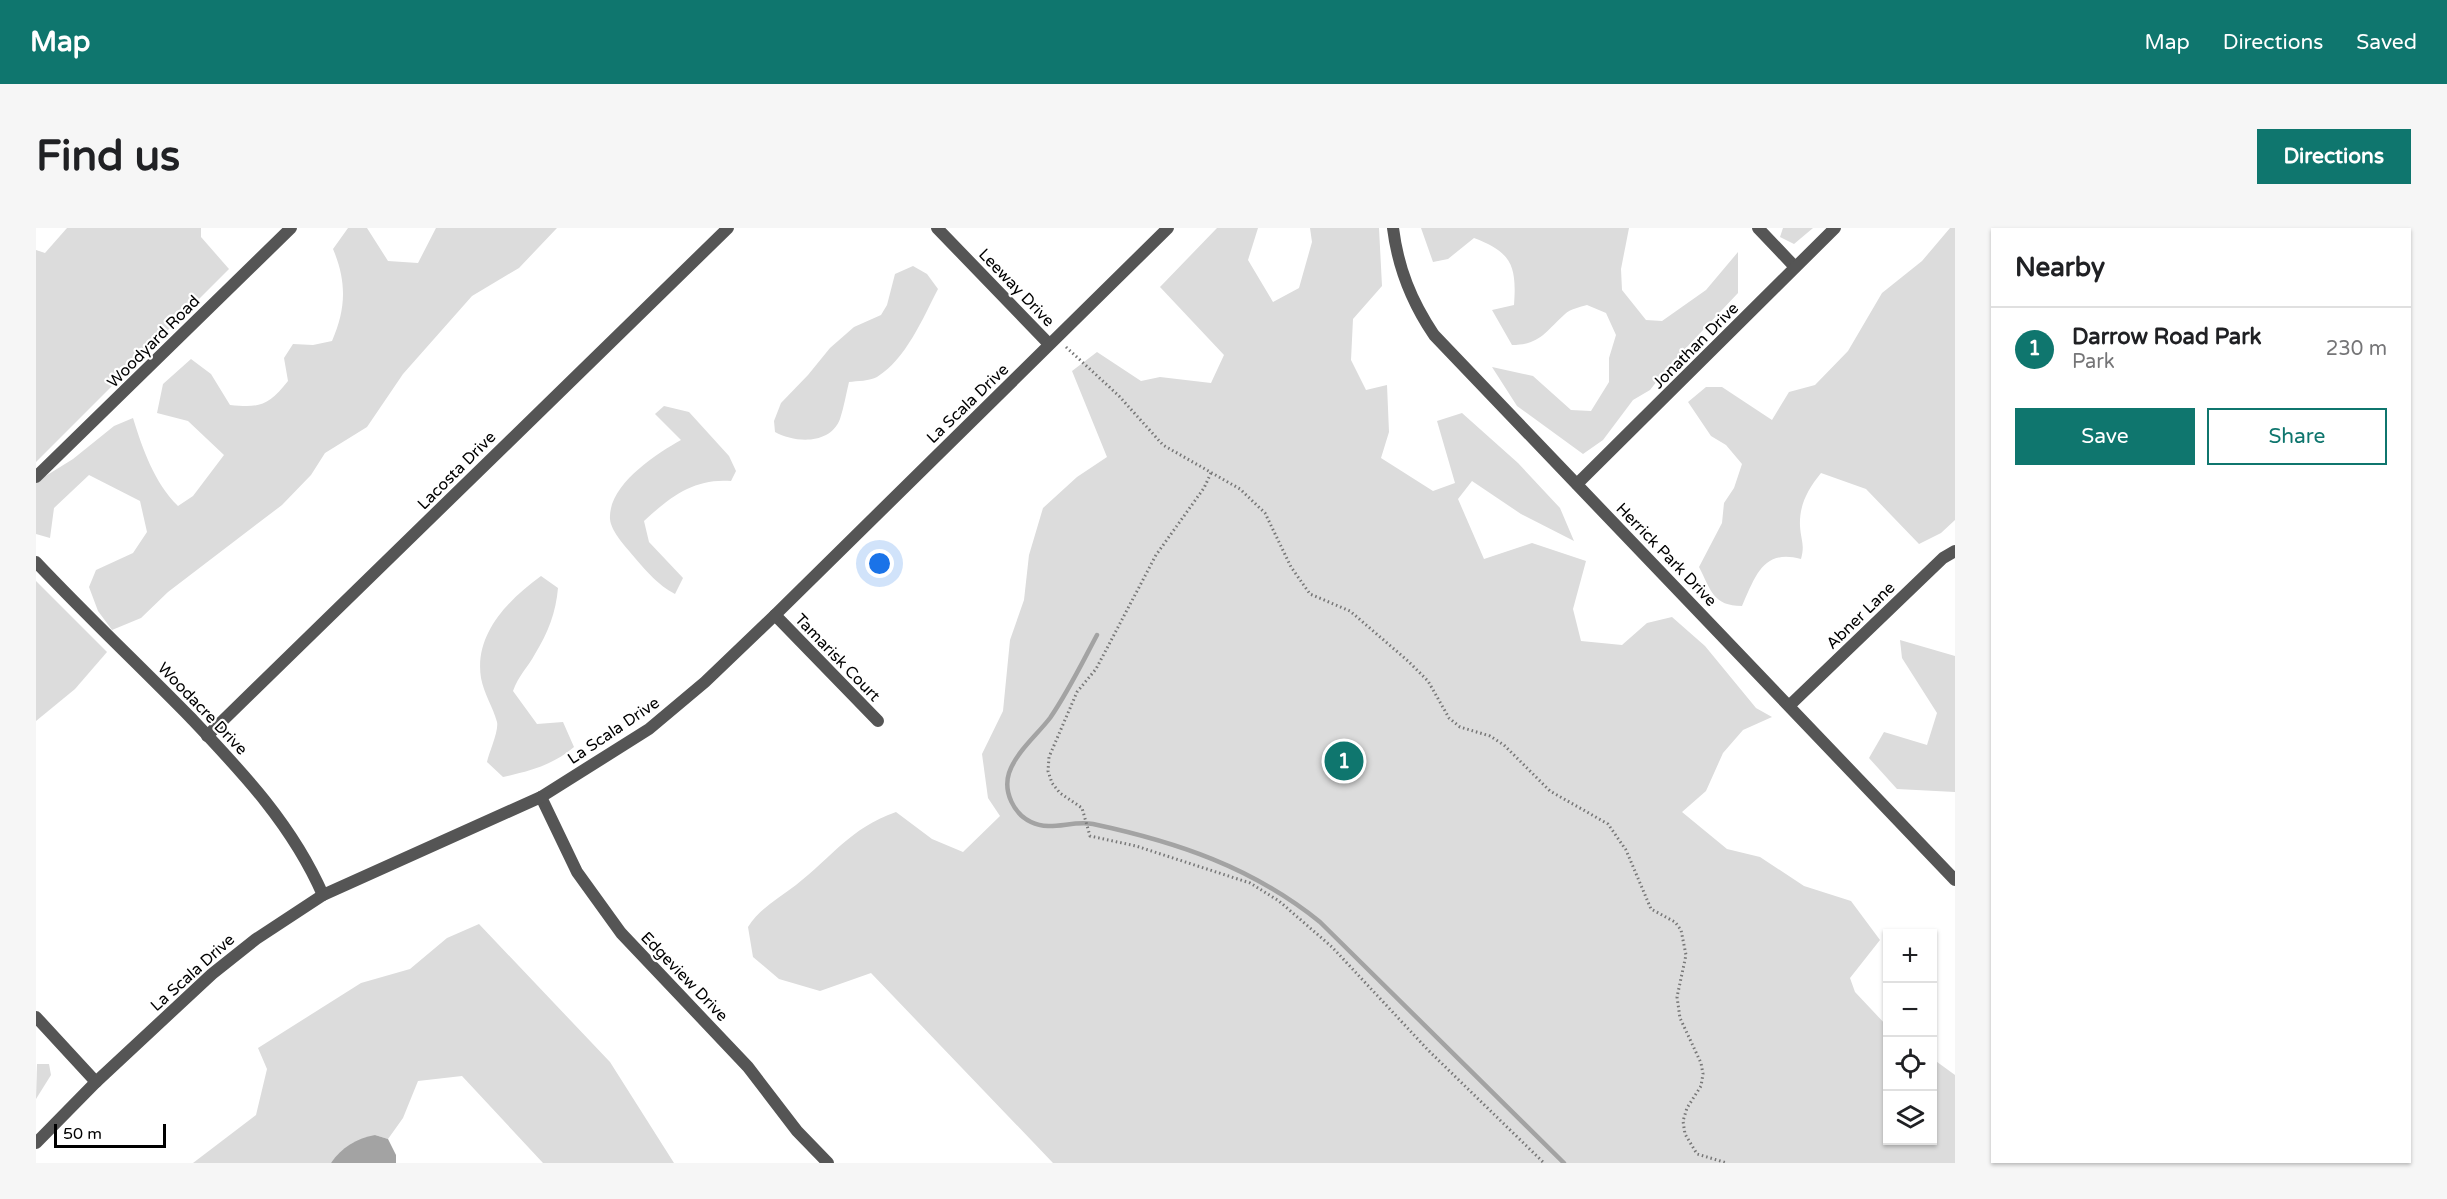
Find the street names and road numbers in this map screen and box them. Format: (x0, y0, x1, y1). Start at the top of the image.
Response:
street label: Leeway Drive (974, 244, 1059, 331)
street label: Woodyard Road (103, 291, 204, 392)
street label: Jonathan Drive (1648, 298, 1743, 393)
street label: La Scala Drive (923, 360, 1013, 448)
street label: Lacosta Drive (413, 427, 500, 514)
street label: Herrick Park Drive (1612, 499, 1721, 611)
street label: Abner Lane (1822, 578, 1899, 653)
street label: Tamarisk Court (790, 610, 884, 706)
street label: Woodacre Drive (153, 658, 252, 759)
street label: La Scala Drive (564, 693, 663, 769)
street label: Edgeview Drive (637, 928, 732, 1026)
street label: La Scala Drive (146, 930, 239, 1016)

